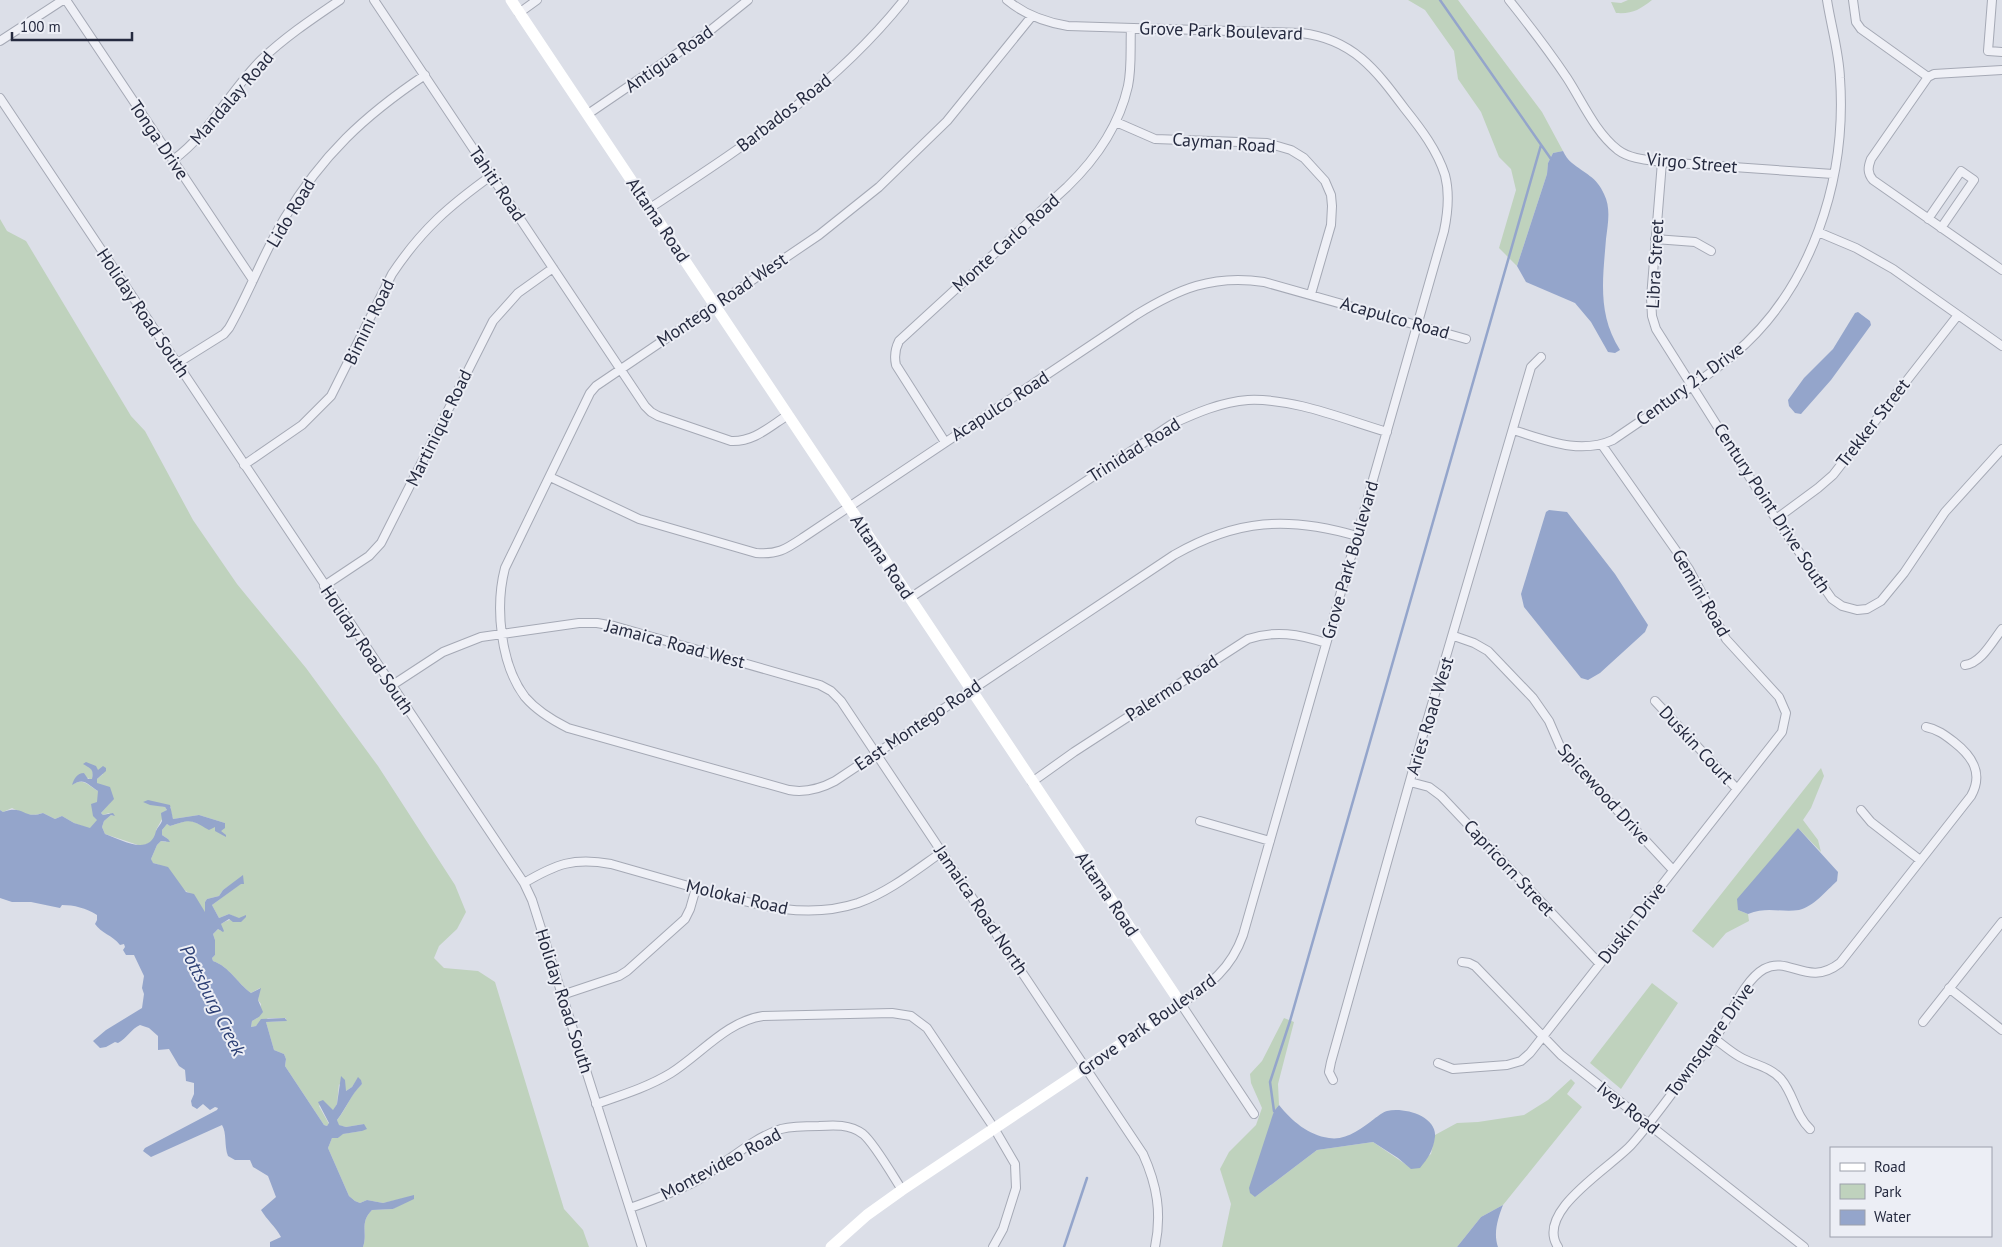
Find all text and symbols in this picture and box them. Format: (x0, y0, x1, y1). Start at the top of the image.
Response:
scale bar (12, 10, 132, 42)
street label: Grove Park Boulevard (1139, 16, 1303, 45)
text: 100 m (20, 17, 61, 36)
street label: Antigua Road (620, 20, 717, 97)
street label: Mandalay Road (185, 46, 279, 149)
street label: Barbados Road (732, 68, 836, 157)
street label: Tonga Drive (124, 96, 194, 184)
street label: Cayman Road (1172, 127, 1277, 158)
street label: Tahiti Road (464, 142, 531, 226)
street label: Virgo Street (1645, 147, 1739, 178)
street label: Altama Road (622, 173, 695, 266)
street label: Lido Road (261, 174, 320, 251)
street label: Monte Carlo Road (947, 188, 1064, 297)
street label: Libra Street (1641, 219, 1668, 309)
street label: Holiday Road South (92, 244, 195, 382)
street label: Montego Road West (652, 247, 791, 352)
street label: Bimini Road (338, 275, 399, 368)
street label: Acapulco Road (1338, 291, 1452, 344)
street label: Century 21 Drive (1631, 337, 1748, 430)
street label: Acapulco Road (946, 365, 1053, 446)
street label: Martinique Road (400, 366, 477, 490)
street label: Trekker Street (1831, 374, 1914, 472)
street label: Trinidad Road (1083, 412, 1184, 487)
street label: Century Point Drive South (1709, 419, 1836, 597)
street label: Grove Park Boulevard (1316, 478, 1383, 642)
street label: Altama Road (846, 510, 919, 603)
street label: Gemini Road (1667, 545, 1736, 641)
street label: Holiday Road South (316, 581, 419, 719)
street label: Jamaica Road West (602, 614, 748, 673)
street label: Palermo Road (1121, 649, 1222, 726)
street label: Aries Road West (1401, 654, 1458, 778)
street label: East Montego Road (850, 674, 985, 775)
street label: Duskin Court (1654, 701, 1739, 789)
street label: Spicewood Drive (1553, 738, 1656, 849)
street label: Capricorn Street (1459, 815, 1560, 921)
street label: Jamaica Road North (929, 840, 1033, 979)
street label: Altama Road (1071, 847, 1144, 940)
street label: Molokai Road (684, 874, 790, 919)
street label: Duskin Drive (1593, 877, 1671, 968)
street label: Holiday Road South (530, 926, 599, 1076)
water label: Pottsburg Creek (175, 940, 252, 1061)
street label: Grove Park Boulevard (1073, 968, 1220, 1081)
street label: Townsquare Drive (1660, 978, 1759, 1102)
street label: Ivey Road (1592, 1076, 1664, 1139)
street label: Montevideo Road (657, 1122, 785, 1205)
legend (1830, 1147, 1992, 1237)
text: Road (1874, 1157, 1906, 1176)
text: Park (1874, 1182, 1902, 1201)
text: Water (1874, 1207, 1911, 1226)

